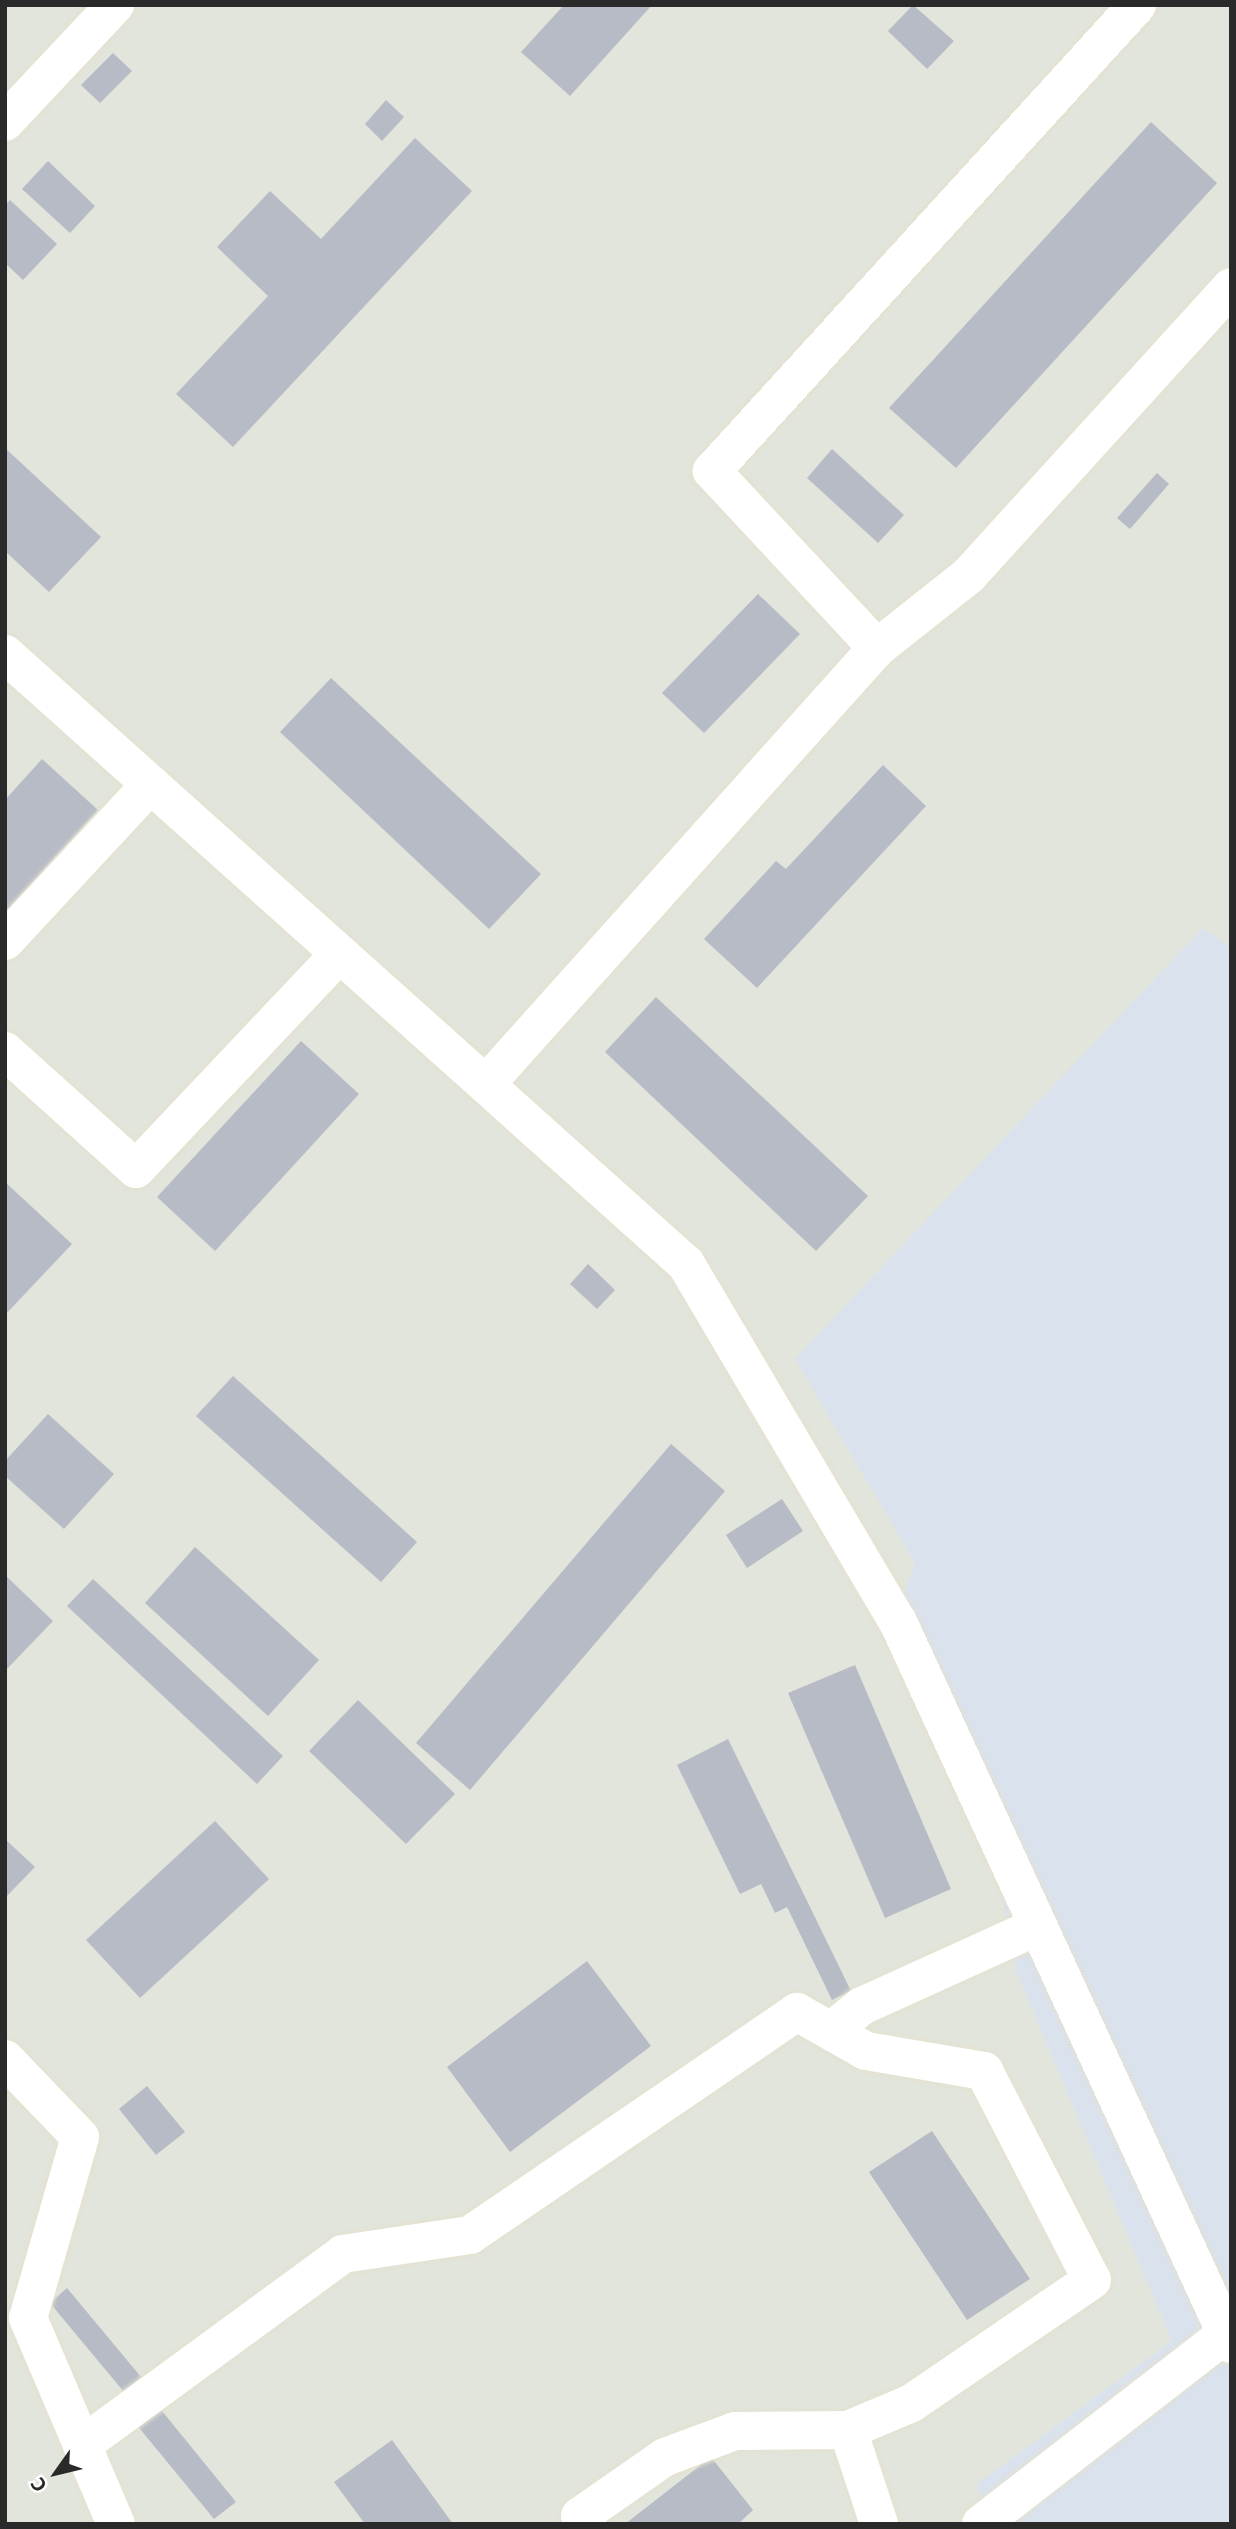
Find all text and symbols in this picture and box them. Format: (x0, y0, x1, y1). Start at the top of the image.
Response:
north arrow (21, 2438, 91, 2508)
text: С (24, 2472, 53, 2497)

